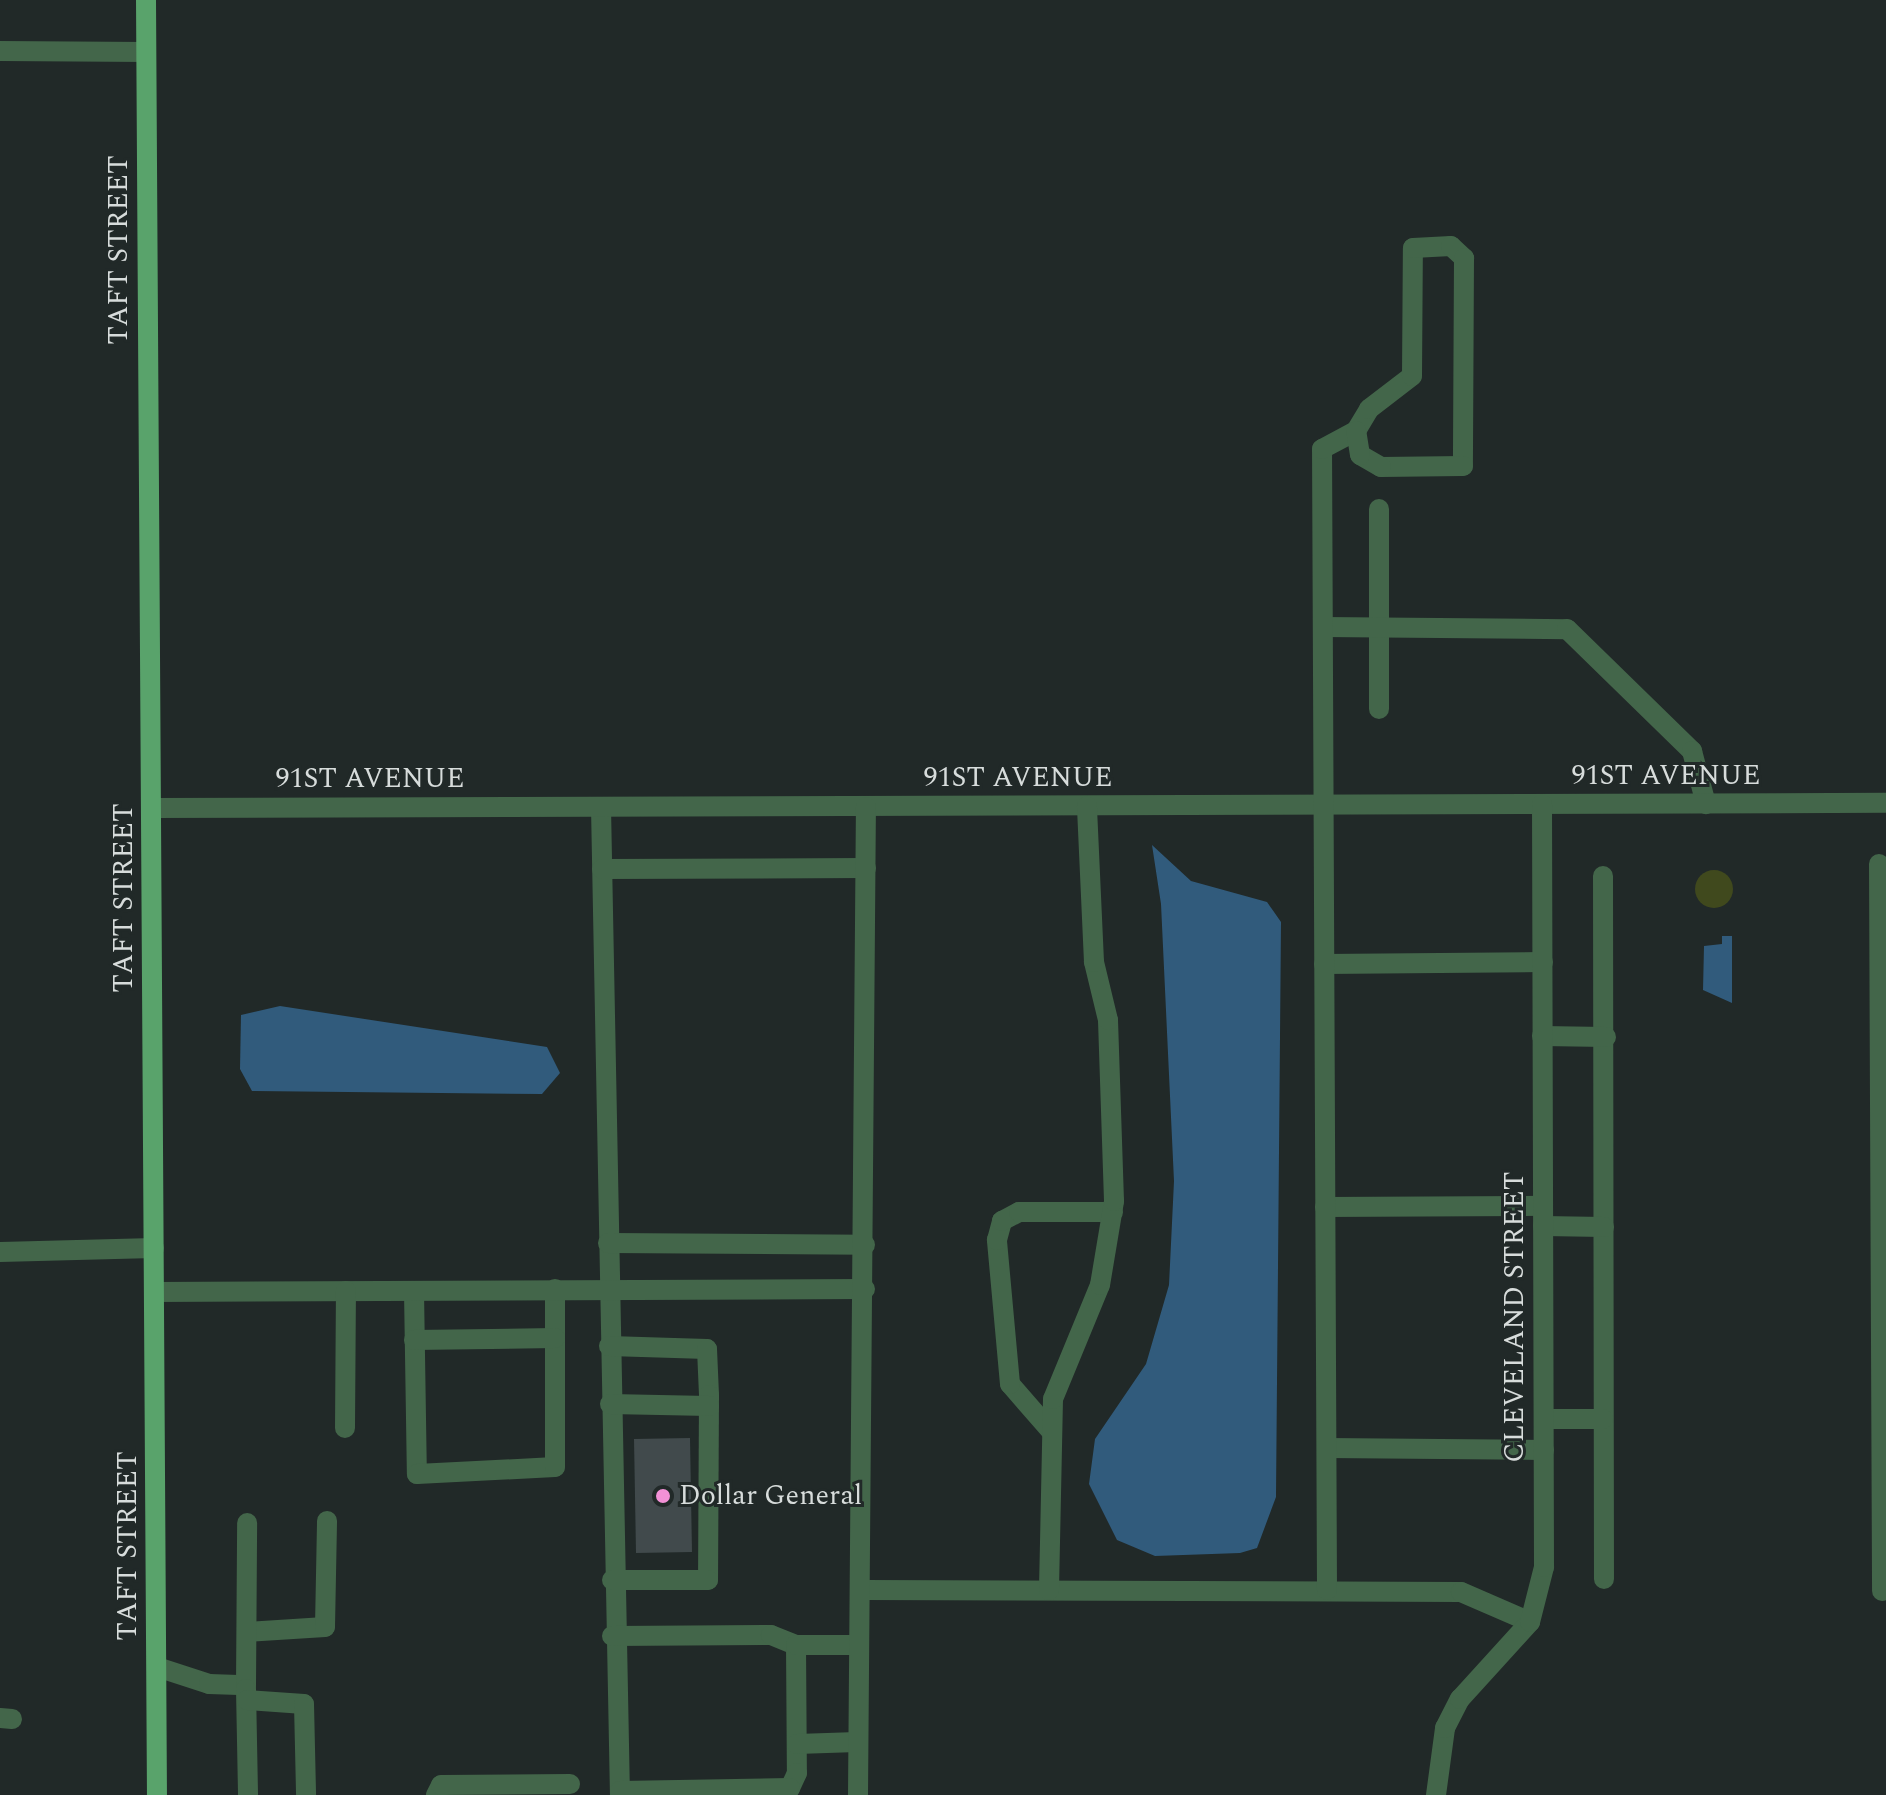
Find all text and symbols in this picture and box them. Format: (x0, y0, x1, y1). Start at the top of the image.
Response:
street label: TAFT STREET (102, 155, 136, 345)
street label: 91ST AVENUE (1571, 759, 1761, 793)
street label: 91ST AVENUE (923, 761, 1113, 795)
street label: 91ST AVENUE (275, 762, 465, 796)
street label: TAFT STREET (107, 803, 141, 993)
street label: CLEVELAND STREET (1498, 1171, 1532, 1463)
street label: TAFT STREET (111, 1451, 145, 1641)
place label: Dollar General (679, 1479, 862, 1513)
marker: Dollar General (654, 1487, 672, 1505)

